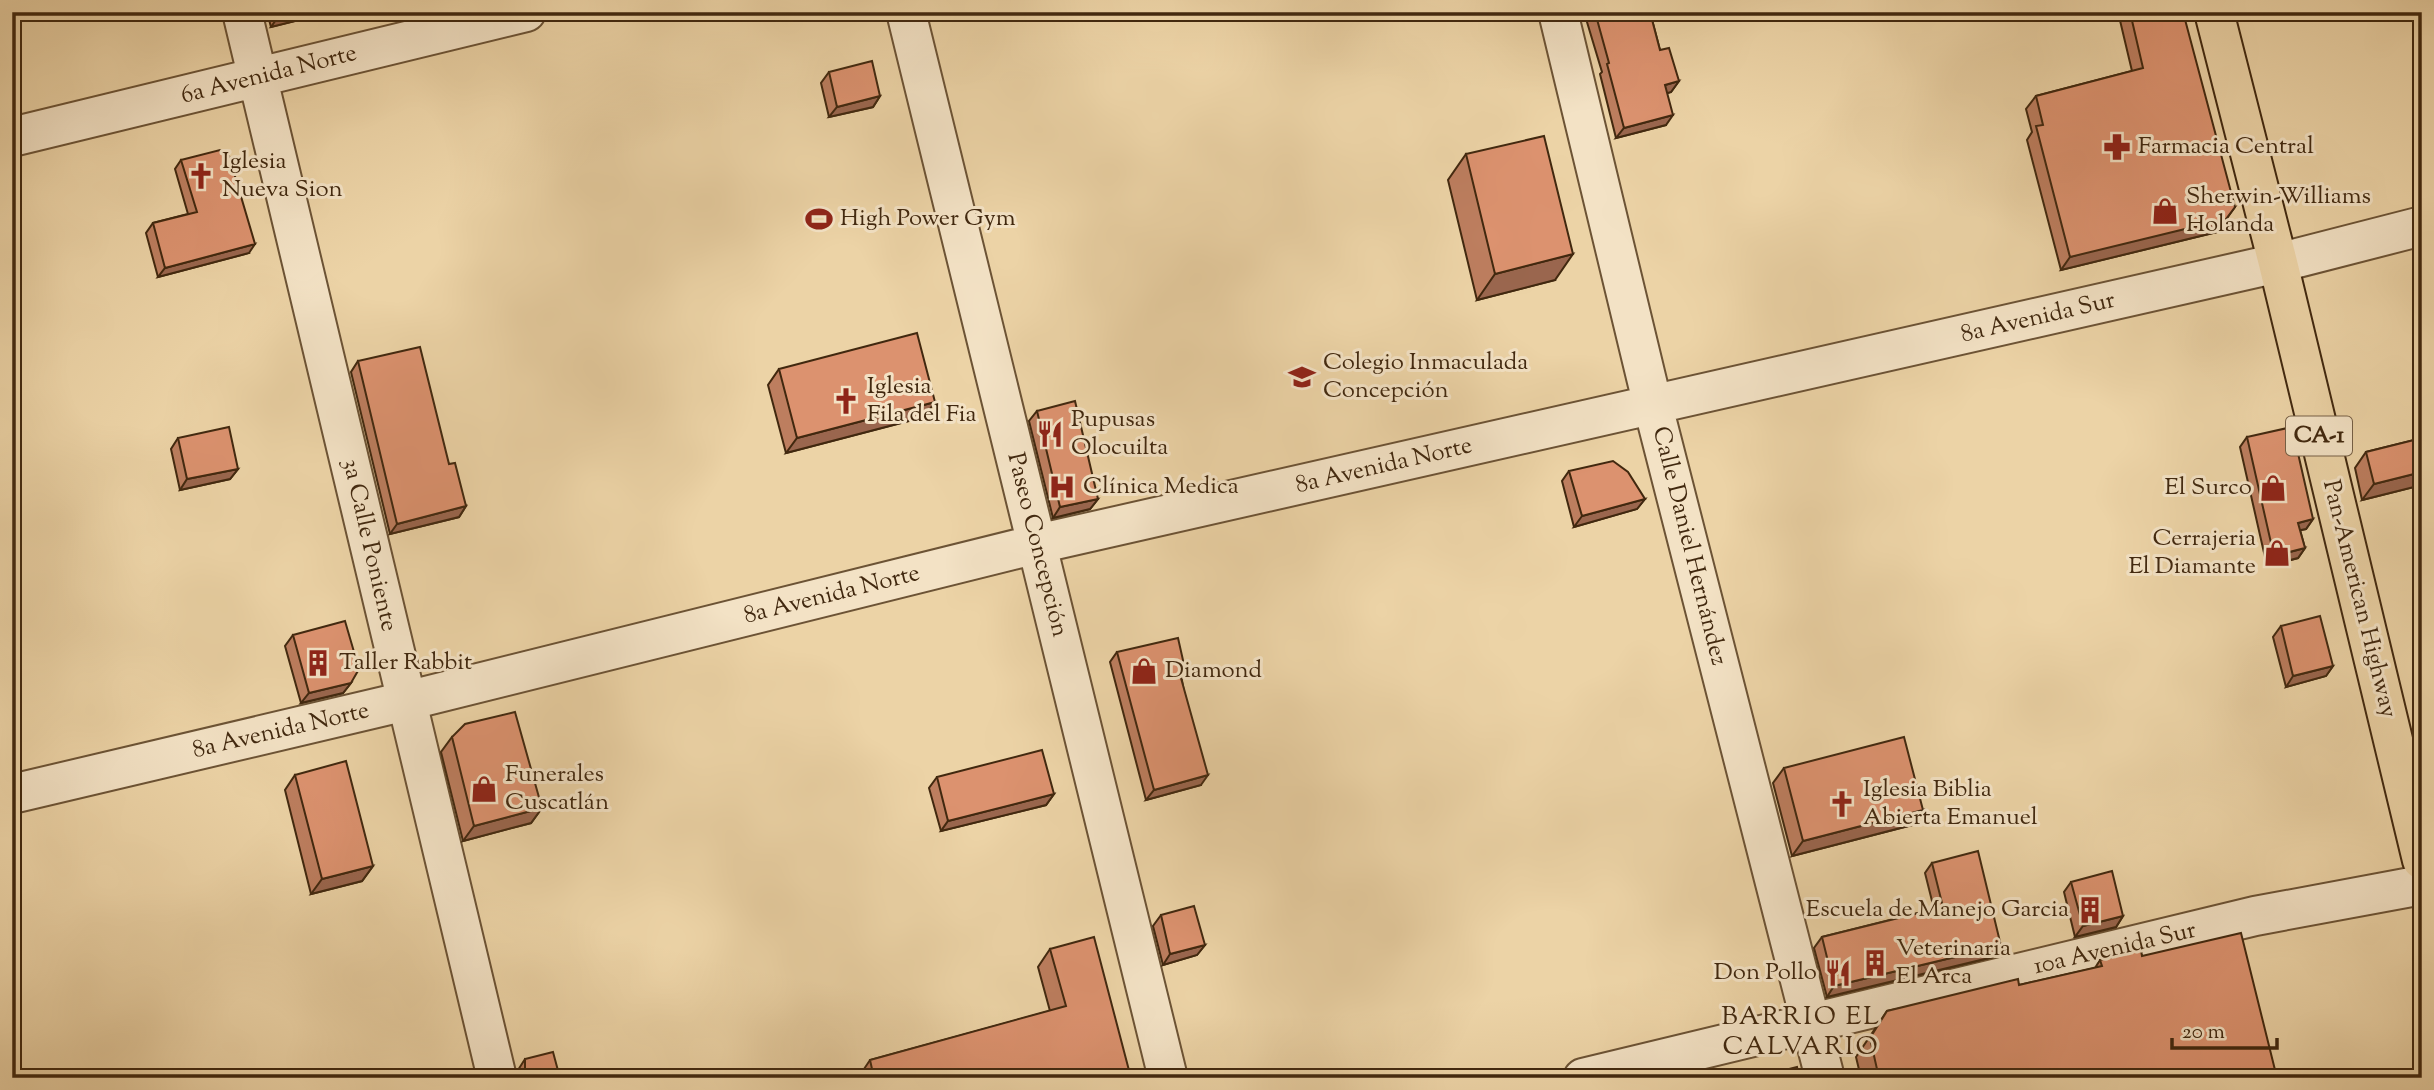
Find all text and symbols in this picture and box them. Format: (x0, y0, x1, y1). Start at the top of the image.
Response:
street label: 6a Avenida Norte (177, 37, 361, 113)
place label: Farmacia Central (2138, 130, 2314, 164)
pharmacy icon: Farmacia Central (2102, 132, 2132, 162)
place label: Iglesia Nueva Sion (222, 145, 343, 207)
church icon: Iglesia Nueva Sion (186, 161, 216, 191)
place label: Sherwin-Williams Holanda (2186, 180, 2371, 242)
shop icon: Sherwin-Williams Holanda (2150, 196, 2180, 226)
place label: High Power Gym (840, 202, 1016, 236)
sports icon: High Power Gym (804, 204, 834, 234)
street label: 8a Avenida Sur (1958, 284, 2118, 352)
place label: Colegio Inmaculada Concepción (1323, 346, 1528, 408)
school or university icon: Colegio Inmaculada Concepción (1287, 362, 1317, 392)
place label: Iglesia Fila del Fia (867, 370, 977, 432)
church icon: Iglesia Fila del Fia (831, 386, 861, 416)
place label: Pupusas Olocuilta (1071, 403, 1168, 465)
road number: CA-1 (2286, 416, 2352, 456)
restaurant icon: Pupusas Olocuilta (1035, 419, 1065, 449)
street label: Calle Daniel Hernández (1643, 423, 1735, 669)
street label: 8a Avenida Norte (1292, 429, 1476, 503)
street label: Paseo Concepción (998, 449, 1076, 641)
street label: 3a Calle Poniente (333, 455, 405, 635)
place label: Clínica Medica (1083, 470, 1239, 504)
place label: El Surco (2165, 471, 2252, 505)
hospital icon: Clínica Medica (1047, 472, 1077, 502)
shop icon: El Surco (2258, 473, 2288, 503)
street label: Pan-American Highway (2313, 476, 2405, 722)
place label: Cerrajeria El Diamante (2129, 522, 2256, 584)
shop icon: Cerrajeria El Diamante (2262, 538, 2292, 568)
street label: 8a Avenida Norte (740, 557, 924, 633)
place label: Taller Rabbit (339, 646, 472, 680)
building icon: Taller Rabbit (303, 648, 333, 678)
place label: Diamond (1165, 654, 1263, 688)
shop icon: Diamond (1129, 656, 1159, 686)
street label: 8a Avenida Norte (189, 694, 373, 768)
place label: Funerales Cuscatlán (505, 758, 609, 820)
place label: Iglesia Biblia Abierta Emanuel (1863, 773, 2038, 835)
shop icon: Funerales Cuscatlán (469, 774, 499, 804)
church icon: Iglesia Biblia Abierta Emanuel (1827, 789, 1857, 819)
place label: Escuela de Manejo Garcia (1806, 893, 2069, 927)
building icon: Escuela de Manejo Garcia (2075, 895, 2105, 925)
street label: 10a Avenida Sur (2030, 914, 2200, 984)
place label: Veterinaria El Arca (1896, 932, 2011, 994)
building icon: Veterinaria El Arca (1860, 948, 1890, 978)
place label: Don Pollo (1714, 956, 1817, 990)
restaurant icon: Don Pollo (1823, 958, 1853, 988)
district label: BARRIO EL CALVARIO (1721, 999, 1881, 1066)
scale bar (2172, 1006, 2276, 1050)
text: 20 m (2182, 1018, 2225, 1048)

